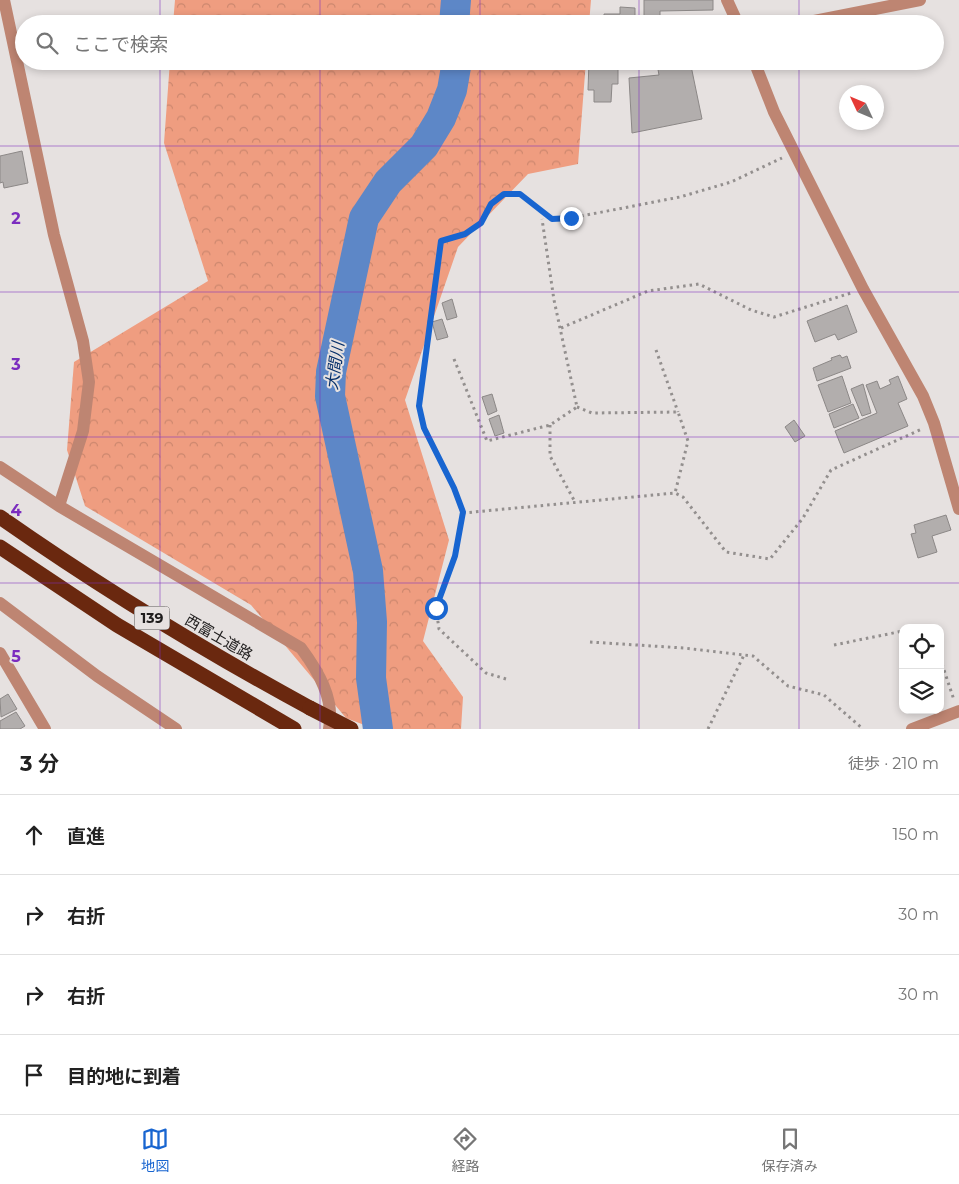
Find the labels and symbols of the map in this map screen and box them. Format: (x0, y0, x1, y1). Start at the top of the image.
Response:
north arrow (839, 85, 884, 130)
route end (560, 207, 583, 230)
text: 2 (11, 209, 21, 228)
water label: 大間川 (322, 339, 348, 391)
text: 3 (10, 355, 21, 374)
text: 4 (10, 501, 22, 520)
route start (425, 597, 448, 620)
road number: 139 (134, 606, 170, 630)
street label: 西富士道路 (182, 610, 256, 664)
text: 5 (11, 647, 21, 666)

